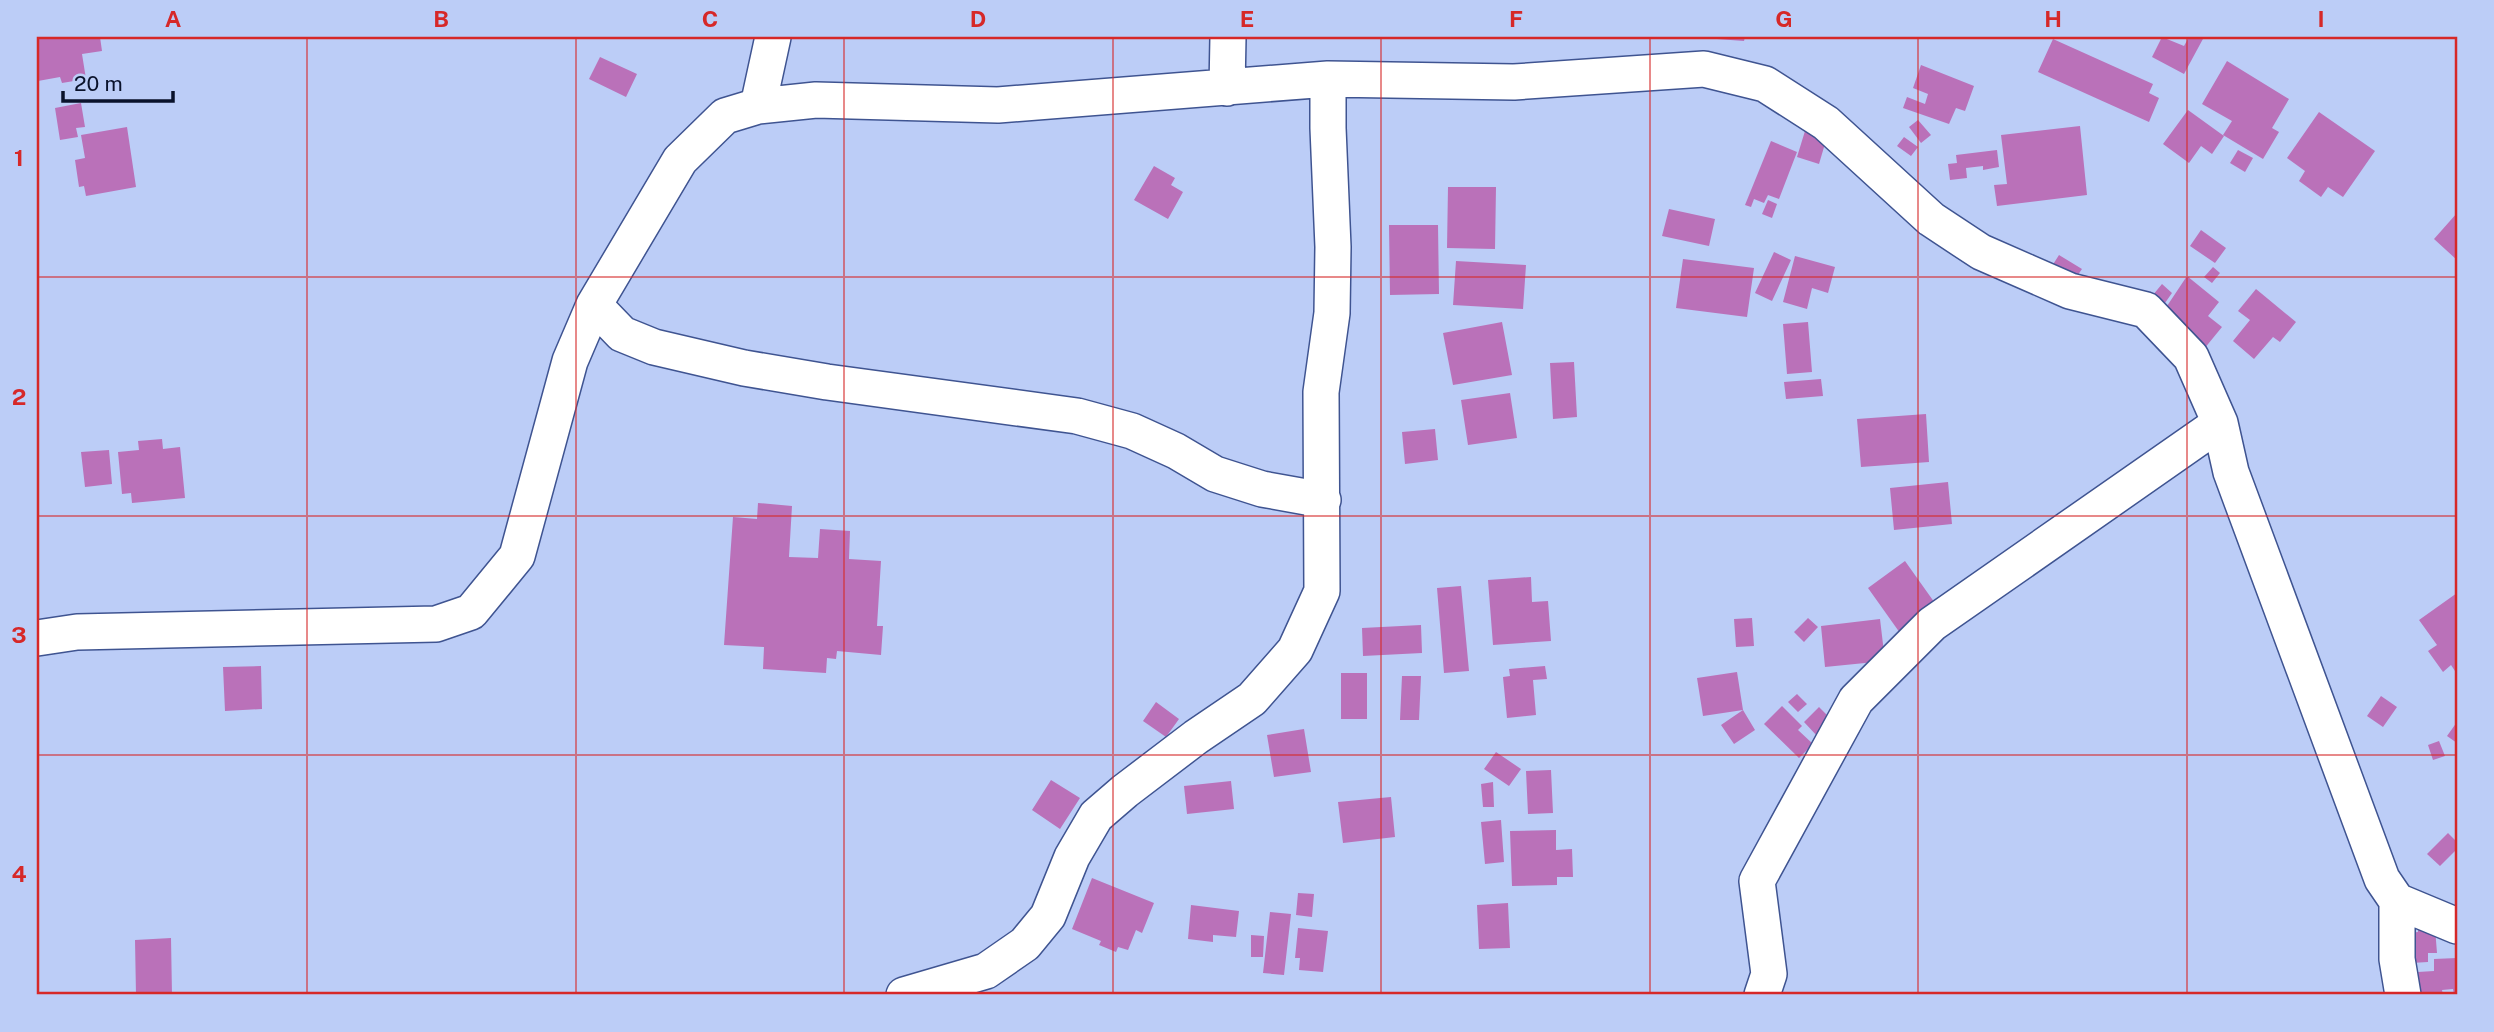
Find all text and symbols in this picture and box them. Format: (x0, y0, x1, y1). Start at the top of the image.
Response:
text: A (165, 5, 182, 32)
text: B (433, 5, 449, 32)
text: C (702, 5, 718, 32)
text: D (970, 5, 986, 32)
text: E (1240, 5, 1254, 32)
text: F (1509, 5, 1523, 32)
text: G (1775, 5, 1793, 32)
text: H (2044, 5, 2062, 32)
text: I (2317, 5, 2325, 32)
scale bar (63, 60, 173, 104)
text: 20 m (74, 71, 123, 96)
text: 1 (14, 144, 24, 171)
text: 2 (12, 383, 26, 410)
text: 3 (11, 621, 27, 648)
text: 4 (11, 860, 27, 887)

